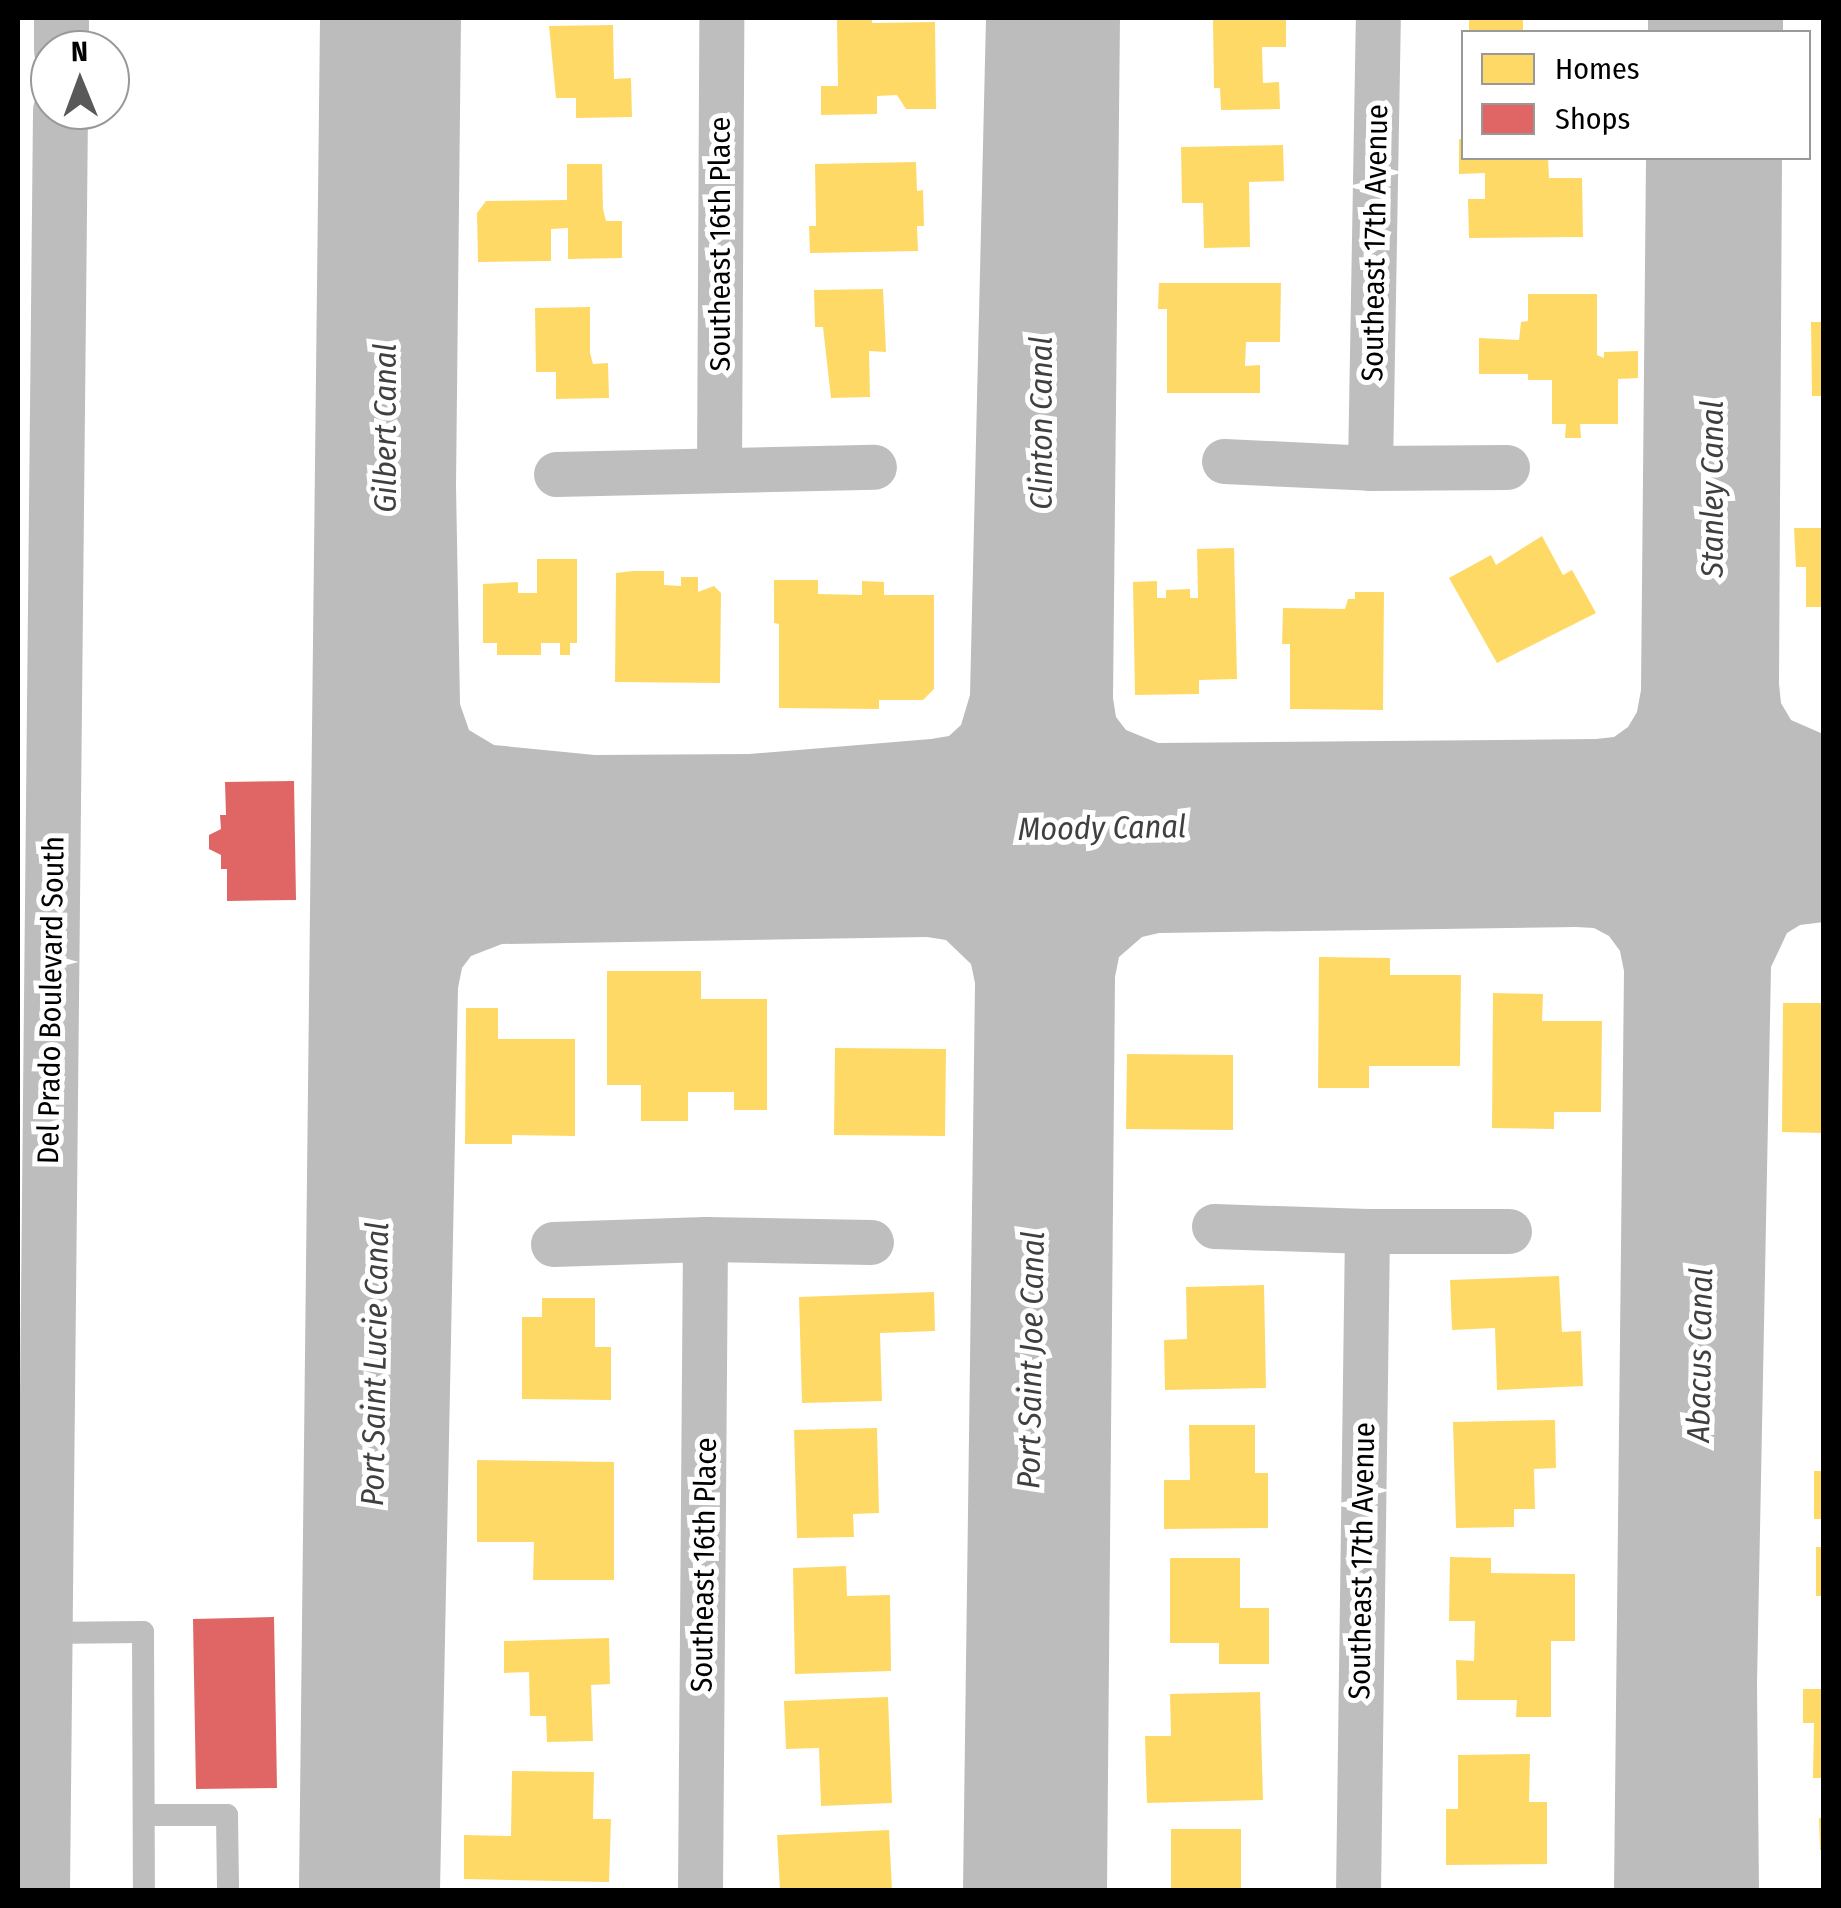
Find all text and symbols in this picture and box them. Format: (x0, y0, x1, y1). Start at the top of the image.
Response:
north arrow (30, 30, 130, 130)
legend (1461, 30, 1811, 160)
text: N (71, 35, 88, 68)
text: Homes (1555, 51, 1640, 87)
text: Shops (1555, 101, 1630, 137)
street label: Southeast 17th Avenue (1355, 104, 1395, 382)
street label: Southeast 16th Place (702, 117, 738, 371)
water label: Clinton Canal (1022, 336, 1060, 510)
water label: Gilbert Canal (366, 343, 404, 513)
water label: Stanley Canal (1693, 400, 1731, 578)
water label: Moody Canal (1017, 807, 1187, 849)
street label: Del Prado Boulevard South (30, 836, 72, 1164)
water label: Port Saint Lucie Canal (353, 1222, 397, 1506)
water label: Port Saint Joe Canal (1010, 1231, 1052, 1489)
water label: Abacus Canal (1679, 1267, 1721, 1443)
street label: Southeast 17th Avenue (1342, 1422, 1382, 1700)
street label: Southeast 16th Place (684, 1437, 724, 1693)

